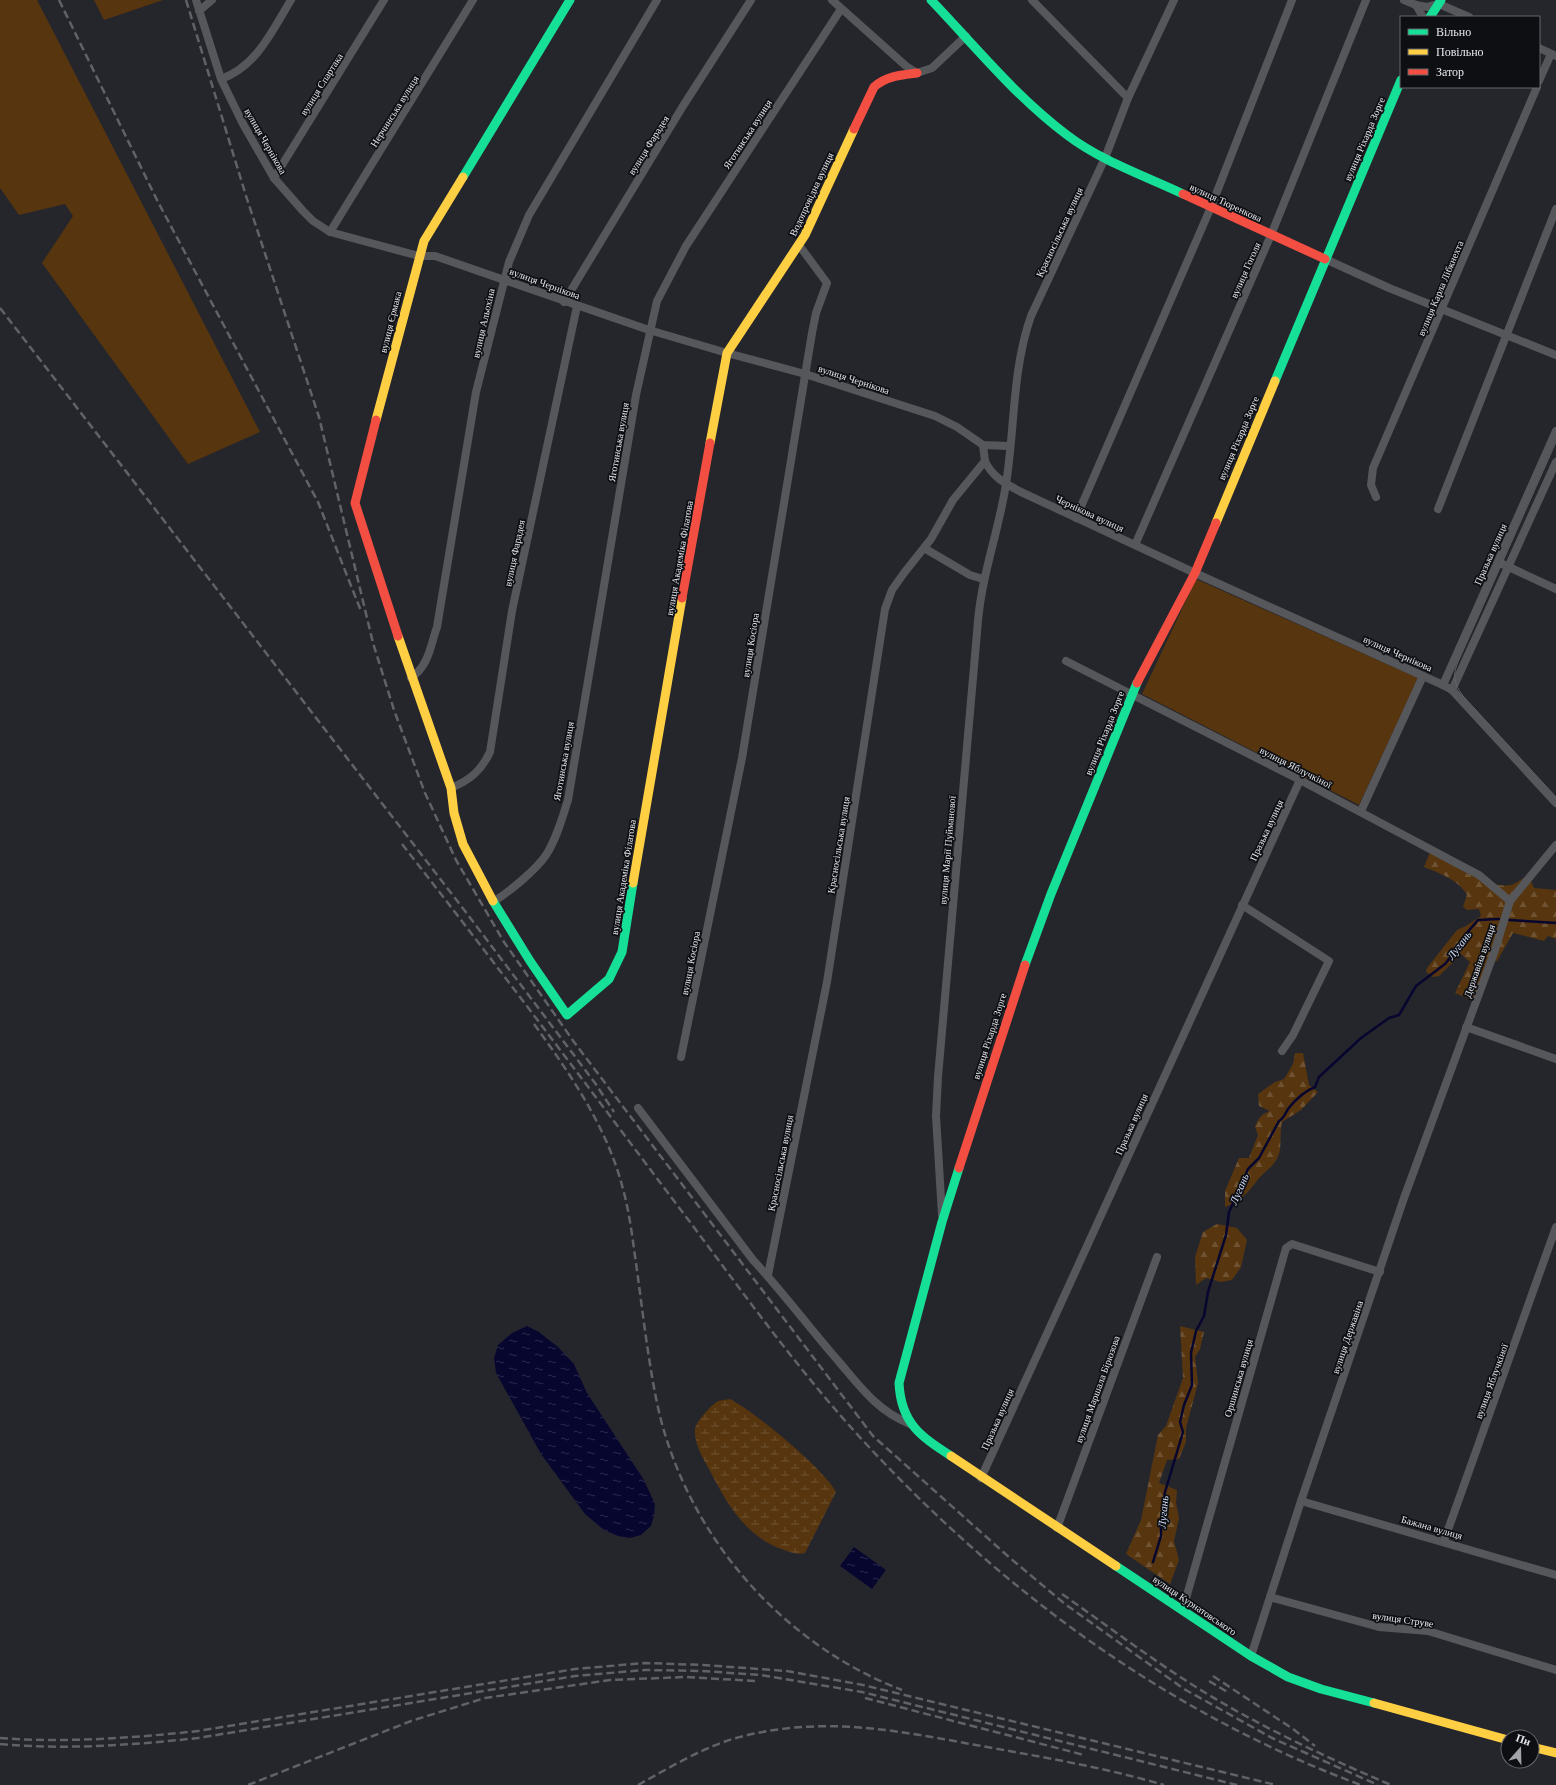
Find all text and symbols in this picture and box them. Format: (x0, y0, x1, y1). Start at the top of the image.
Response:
legend (1400, 16, 1540, 88)
text: Вільно (1436, 25, 1471, 39)
text: Повільно (1436, 45, 1484, 59)
street label: вулиця Спартака (298, 51, 345, 117)
text: Затор (1436, 65, 1464, 79)
street label: Нерчинська вулиця (368, 73, 421, 149)
street label: вулиця Ріхарда Зорге (1342, 95, 1387, 183)
street label: Яготинська вулиця (721, 97, 774, 171)
street label: вулиця Чернікова (242, 106, 289, 177)
street label: вулиця Фарадея (626, 113, 671, 177)
street label: Водопровідна вулиця (787, 150, 836, 238)
street label: вулиця Тюренкова (1188, 181, 1264, 224)
street label: Красносільська вулиця (1034, 185, 1085, 279)
street label: вулиця Карла Лібкнехта (1415, 238, 1466, 337)
street label: вулиця Гоголя (1228, 240, 1263, 300)
street label: вулиця Чернікова (508, 266, 582, 302)
street label: вулиця Альохіна (470, 287, 497, 359)
street label: вулиця Єрмака (378, 290, 404, 354)
street label: вулиця Чернікова (817, 363, 891, 396)
street label: вулиця Ріхарда Зорге (1216, 394, 1261, 482)
street label: Яготинська вулиця (606, 401, 631, 483)
street label: Чернікова вулиця (1054, 493, 1126, 534)
street label: вулиця Академіка Філатова (664, 499, 695, 616)
street label: вулиця Фарадея (502, 518, 527, 587)
street label: Празька вулиця (1472, 521, 1509, 587)
street label: вулиця Косіора (740, 612, 761, 678)
street label: вулиця Чернікова (1362, 633, 1434, 674)
street label: вулиця Ріхарда Зорге (1083, 689, 1127, 777)
street label: Яготинська вулиця (551, 720, 576, 802)
street label: вулиця Яблучкіної (1258, 745, 1334, 790)
street label: вулиця Марії Пуйманової (937, 795, 958, 905)
street label: Красносільська вулиця (825, 796, 852, 894)
street label: Празька вулиця (1248, 798, 1286, 862)
street label: вулиця Академіка Філатова (609, 818, 638, 935)
street label: Державіна вулиця (1462, 923, 1497, 999)
water label: Лугань (1444, 928, 1474, 962)
street label: вулиця Косіора (679, 930, 702, 996)
street label: вулиця Ріхарда Зорге (970, 991, 1009, 1081)
street label: Празька вулиця (1113, 1091, 1150, 1157)
street label: Красносільська вулиця (766, 1114, 795, 1212)
water label: Лугань (1227, 1172, 1251, 1207)
street label: вулиця Державіна (1330, 1299, 1365, 1375)
street label: вулиця Маршала Бірюзова (1073, 1334, 1122, 1444)
street label: Оршинська вулиця (1222, 1338, 1255, 1418)
street label: вулиця Яблучкіної (1473, 1342, 1510, 1420)
street label: Празька вулиця (979, 1386, 1016, 1452)
water label: Лугань (1156, 1495, 1170, 1530)
street label: Бажана вулиця (1400, 1514, 1464, 1542)
street label: вулиця Курнатовського (1151, 1573, 1239, 1637)
street label: вулиця Струве (1372, 1610, 1435, 1629)
north arrow (1500, 1729, 1540, 1769)
text: Пн (1514, 1731, 1533, 1748)

